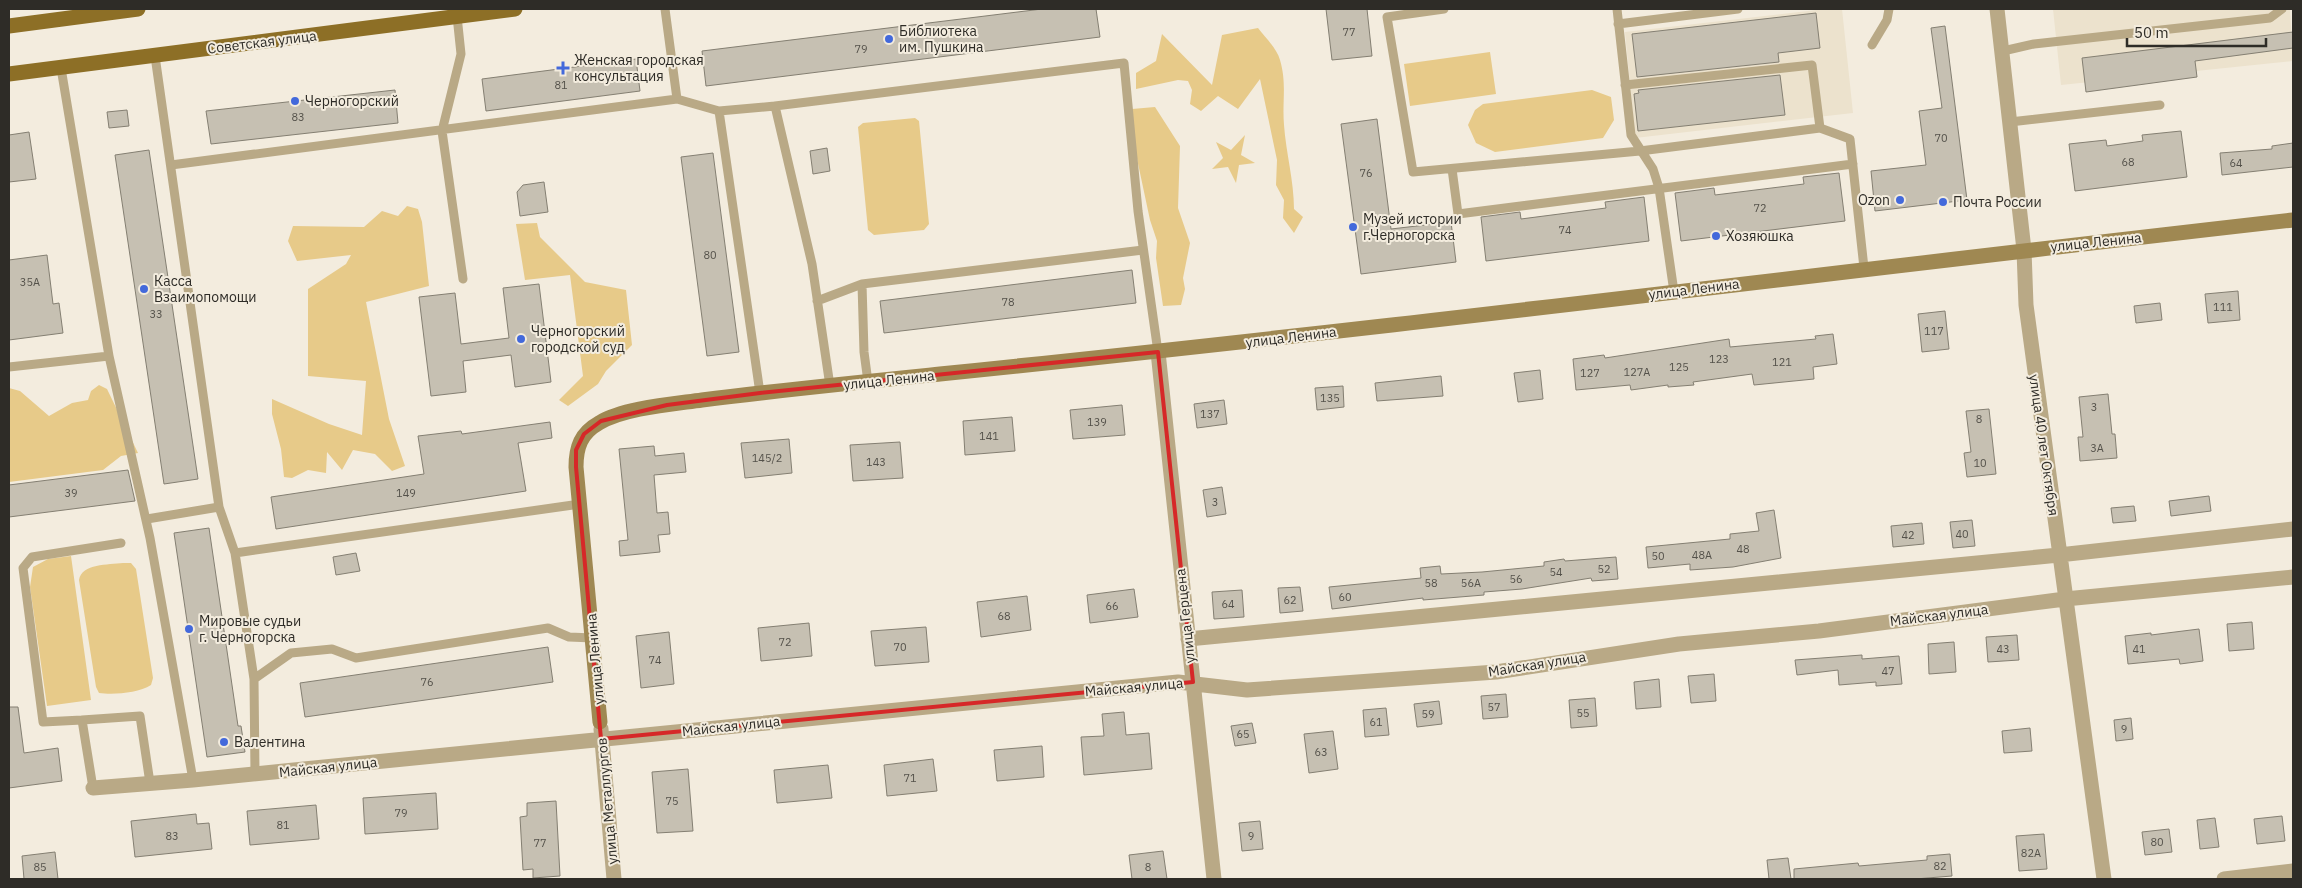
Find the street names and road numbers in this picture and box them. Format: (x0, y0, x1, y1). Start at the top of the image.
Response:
street label: Советская улица (206, 26, 318, 58)
street label: улица Ленина (2050, 228, 2143, 256)
street label: улица Ленина (1647, 274, 1741, 304)
street label: улица Ленина (1244, 322, 1338, 352)
street label: улица Ленина (843, 366, 936, 394)
street label: улица 40 лет Октября (2025, 373, 2063, 517)
street label: улица Герцена (1171, 567, 1199, 664)
street label: Майская улица (1889, 600, 1990, 630)
street label: улица Ленина (582, 612, 608, 705)
street label: Майская улица (1487, 647, 1588, 681)
street label: Майская улица (1084, 674, 1184, 700)
street label: Майская улица (681, 712, 782, 740)
street label: улица Металлургов (592, 737, 622, 865)
street label: Майская улица (278, 753, 379, 781)

